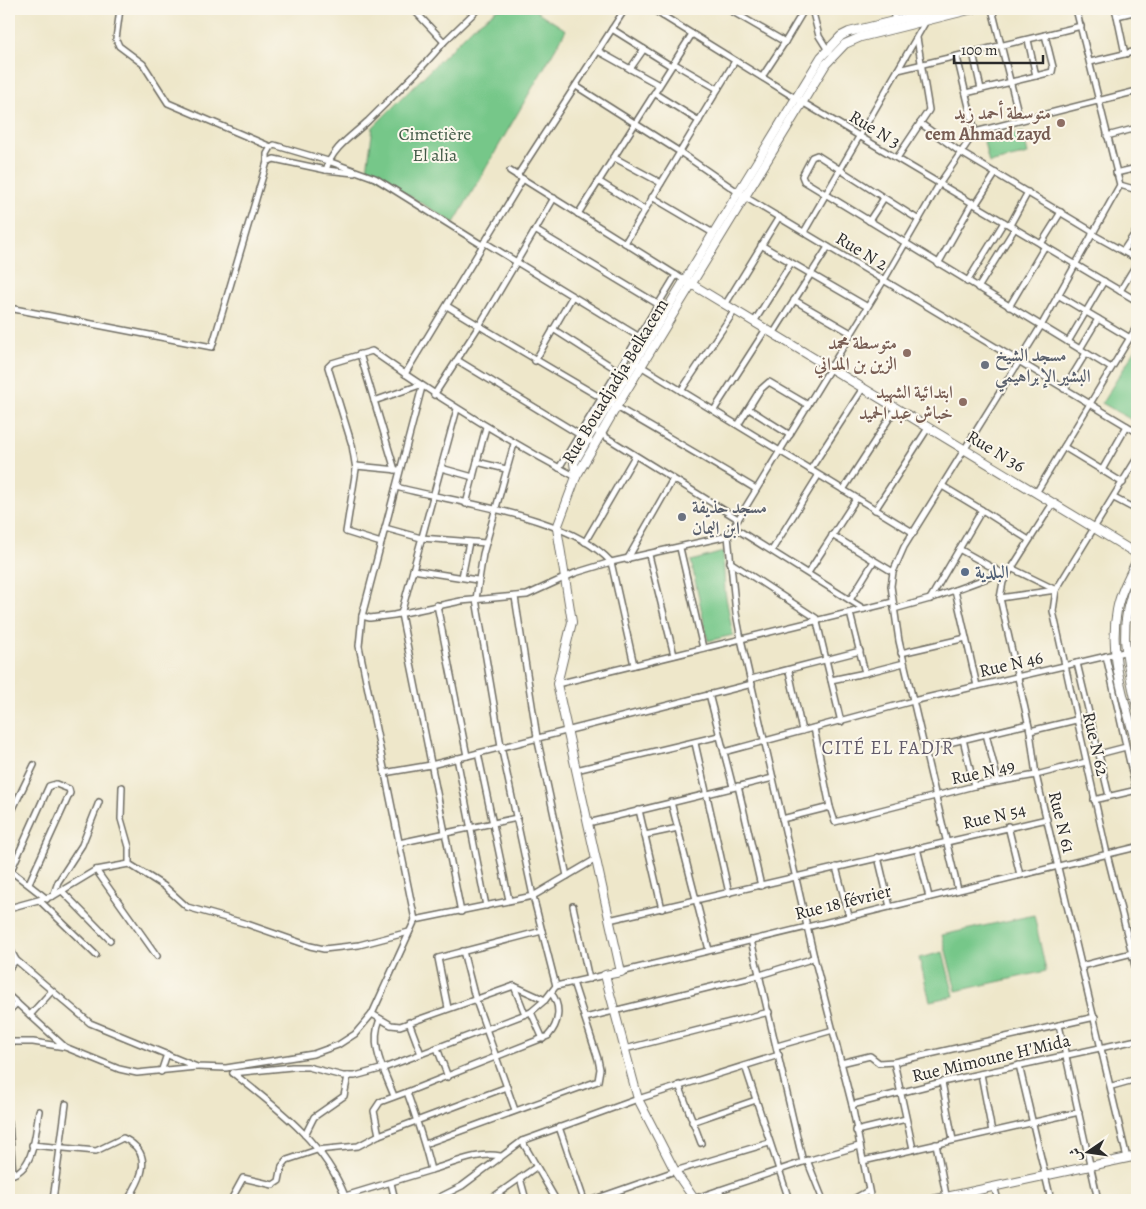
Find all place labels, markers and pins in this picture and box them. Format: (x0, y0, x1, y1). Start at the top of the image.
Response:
place label: متوسطة أحمد زيد cem Ahmad zayd (925, 100, 1051, 146)
marker: متوسطة أحمد زيد cem Ahmad zayd (1055, 117, 1067, 129)
place label: متوسطة محمد الزين بن المداني (813, 331, 897, 379)
place label: مسجد الشيخ البشير الإبراهيمي (995, 343, 1091, 393)
marker: متوسطة محمد الزين بن المداني (901, 347, 913, 359)
marker: مسجد الشيخ البشير الإبراهيمي (979, 359, 991, 371)
place label: ابتدائية الشهيد خباش عبد الحميد (859, 380, 953, 425)
marker: ابتدائية الشهيد خباش عبد الحميد (957, 396, 969, 408)
place label: مسجد حذيفة ابن اليمان (692, 495, 767, 540)
marker: مسجد حذيفة ابن اليمان (676, 511, 688, 523)
place label: البلدية (975, 560, 1009, 584)
marker: البلدية (959, 566, 971, 578)

